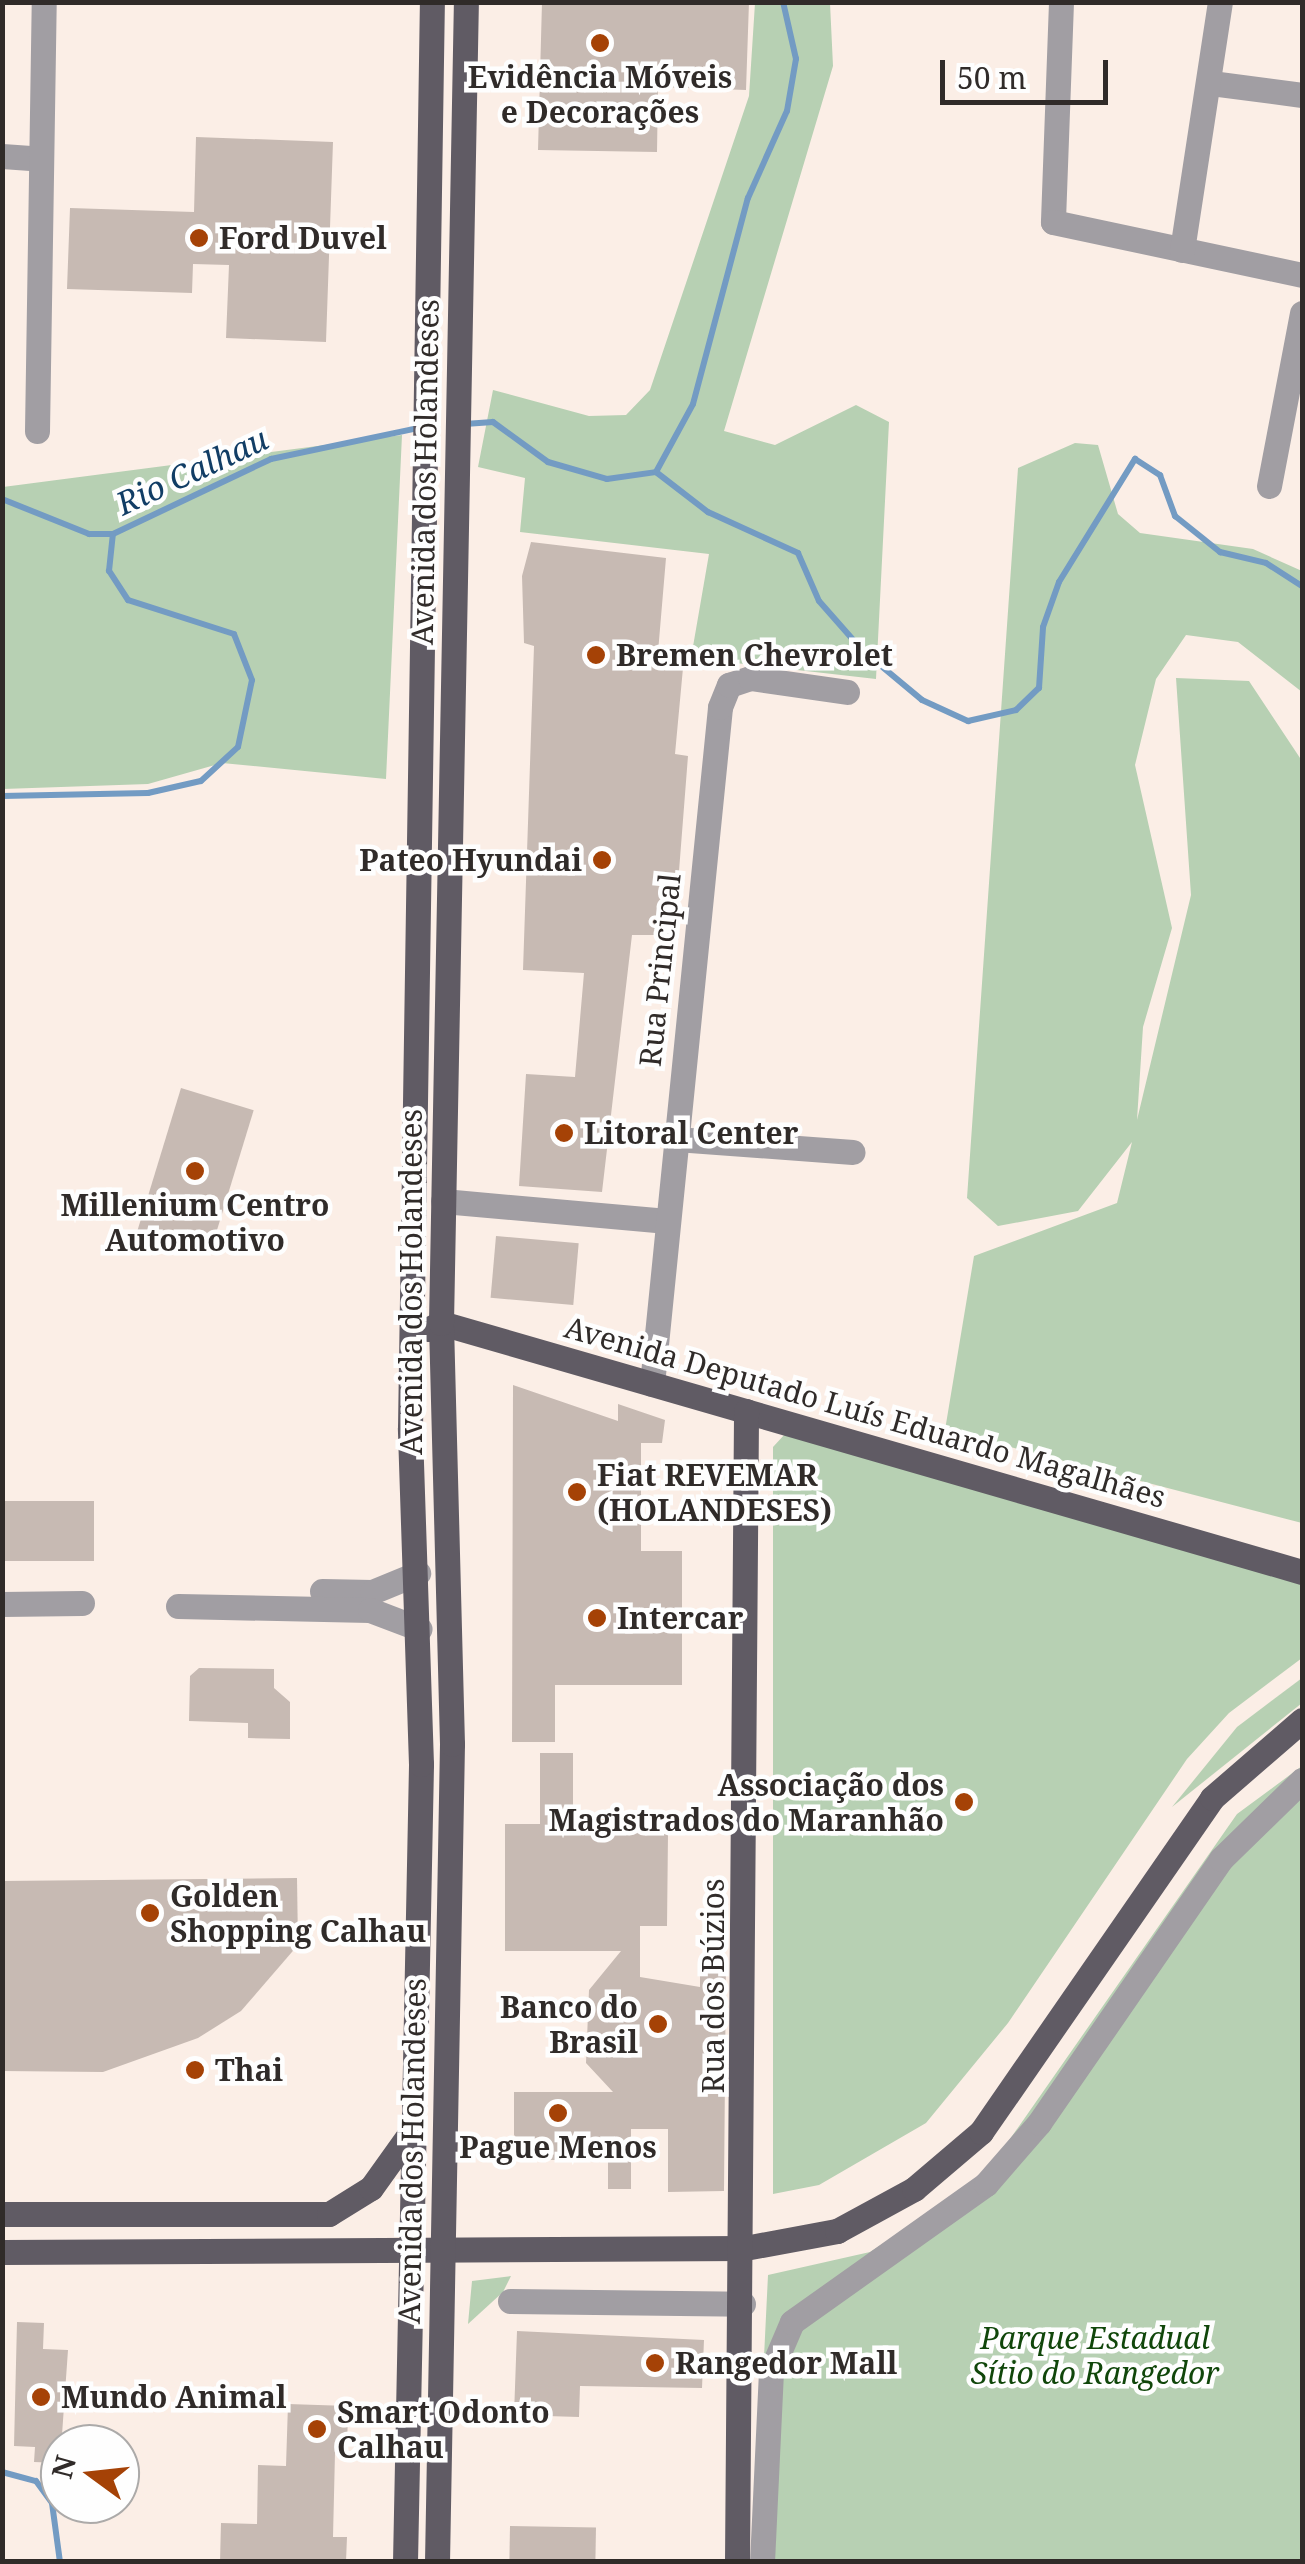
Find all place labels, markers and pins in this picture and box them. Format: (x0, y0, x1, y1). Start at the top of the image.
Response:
marker: Evidência Móveis e Decorações (589, 32, 611, 54)
place label: Evidência Móveis e Decorações (468, 59, 732, 130)
place label: Ford Duvel (219, 220, 387, 256)
marker: Ford Duvel (188, 227, 210, 249)
place label: Bremen Chevrolet (616, 637, 893, 673)
marker: Bremen Chevrolet (585, 644, 607, 666)
place label: Pateo Hyundai (359, 842, 582, 878)
marker: Pateo Hyundai (591, 849, 613, 871)
place label: Litoral Center (584, 1115, 798, 1151)
marker: Litoral Center (553, 1122, 575, 1144)
marker: Millenium Centro Automotivo (184, 1160, 206, 1182)
place label: Millenium Centro Automotivo (61, 1187, 329, 1258)
place label: Fiat REVEMAR (HOLANDESES) (597, 1457, 832, 1528)
marker: Fiat REVEMAR (HOLANDESES) (566, 1481, 588, 1503)
place label: Intercar (617, 1600, 744, 1636)
marker: Intercar (586, 1607, 608, 1629)
place label: Associação dos Magistrados do Maranhão (549, 1767, 944, 1838)
marker: Associação dos Magistrados do Maranhão (953, 1791, 975, 1813)
place label: Golden Shopping Calhau (170, 1878, 426, 1948)
marker: Golden Shopping Calhau (139, 1902, 161, 1924)
place label: Banco do Brasil (500, 1989, 638, 2060)
marker: Banco do Brasil (647, 2013, 669, 2035)
place label: Thai (215, 2052, 283, 2088)
marker: Thai (184, 2059, 206, 2081)
marker: Pague Menos (547, 2102, 569, 2124)
place label: Pague Menos (459, 2129, 657, 2165)
place label: Rangedor Mall (675, 2345, 897, 2381)
marker: Rangedor Mall (644, 2352, 666, 2374)
place label: Mundo Animal (61, 2379, 287, 2415)
marker: Mundo Animal (30, 2386, 52, 2408)
place label: Smart Odonto Calhau (337, 2394, 550, 2464)
marker: Smart Odonto Calhau (306, 2418, 328, 2440)

